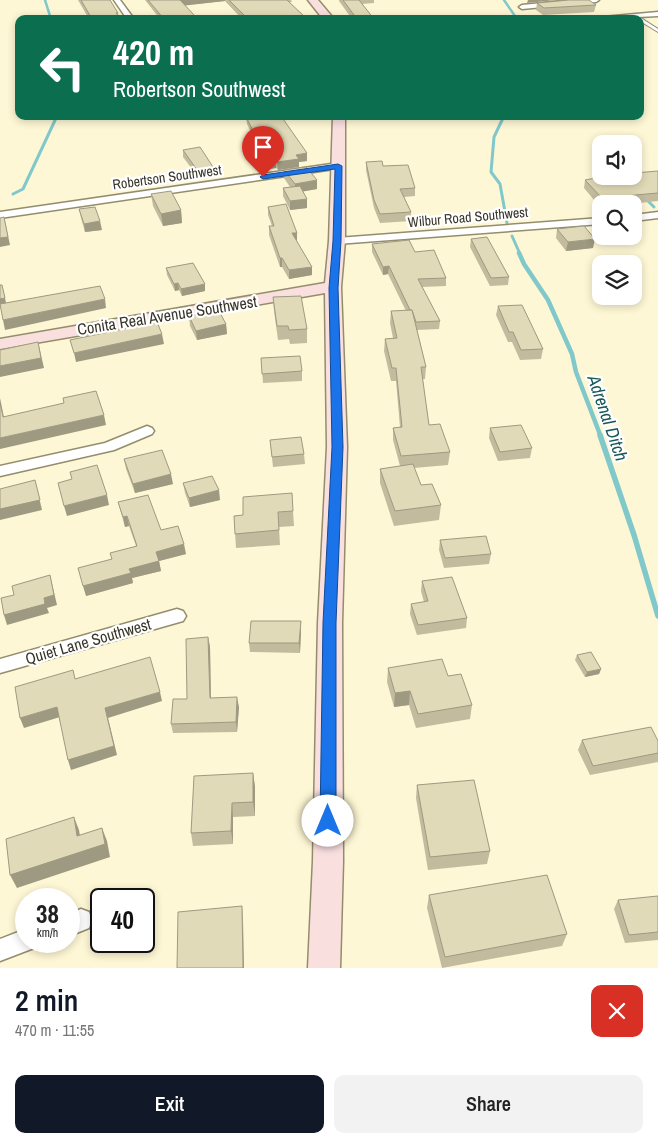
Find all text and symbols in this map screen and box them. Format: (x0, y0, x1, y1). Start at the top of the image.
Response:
text: 420 m (113, 29, 194, 76)
icon: left (30, 35, 95, 100)
text: Robertson Southwest (113, 74, 285, 104)
pin (242, 126, 284, 177)
icon: arrive (249, 133, 277, 161)
map controls (592, 135, 642, 305)
button: sound (592, 135, 642, 185)
street label: Robertson Southwest (111, 160, 223, 194)
button: search (592, 195, 642, 245)
street label: Wilbur Road Southwest (407, 203, 529, 231)
button: layers (592, 255, 642, 305)
street label: Conita Real Avenue Southwest (76, 290, 259, 340)
water label: Adrenal Ditch (581, 371, 634, 464)
street label: Quiet Lane Southwest (23, 612, 154, 669)
position arrow (301, 794, 353, 846)
speed limit sign: 40 (90, 888, 155, 953)
text: 38 (36, 897, 59, 931)
text: km/h (37, 925, 58, 941)
text: 2 min (15, 980, 78, 1020)
button: close (591, 985, 643, 1037)
text: 470 m · 11:55 (15, 1019, 94, 1041)
button: Exit (15, 1075, 324, 1133)
button: Share (334, 1075, 643, 1133)

